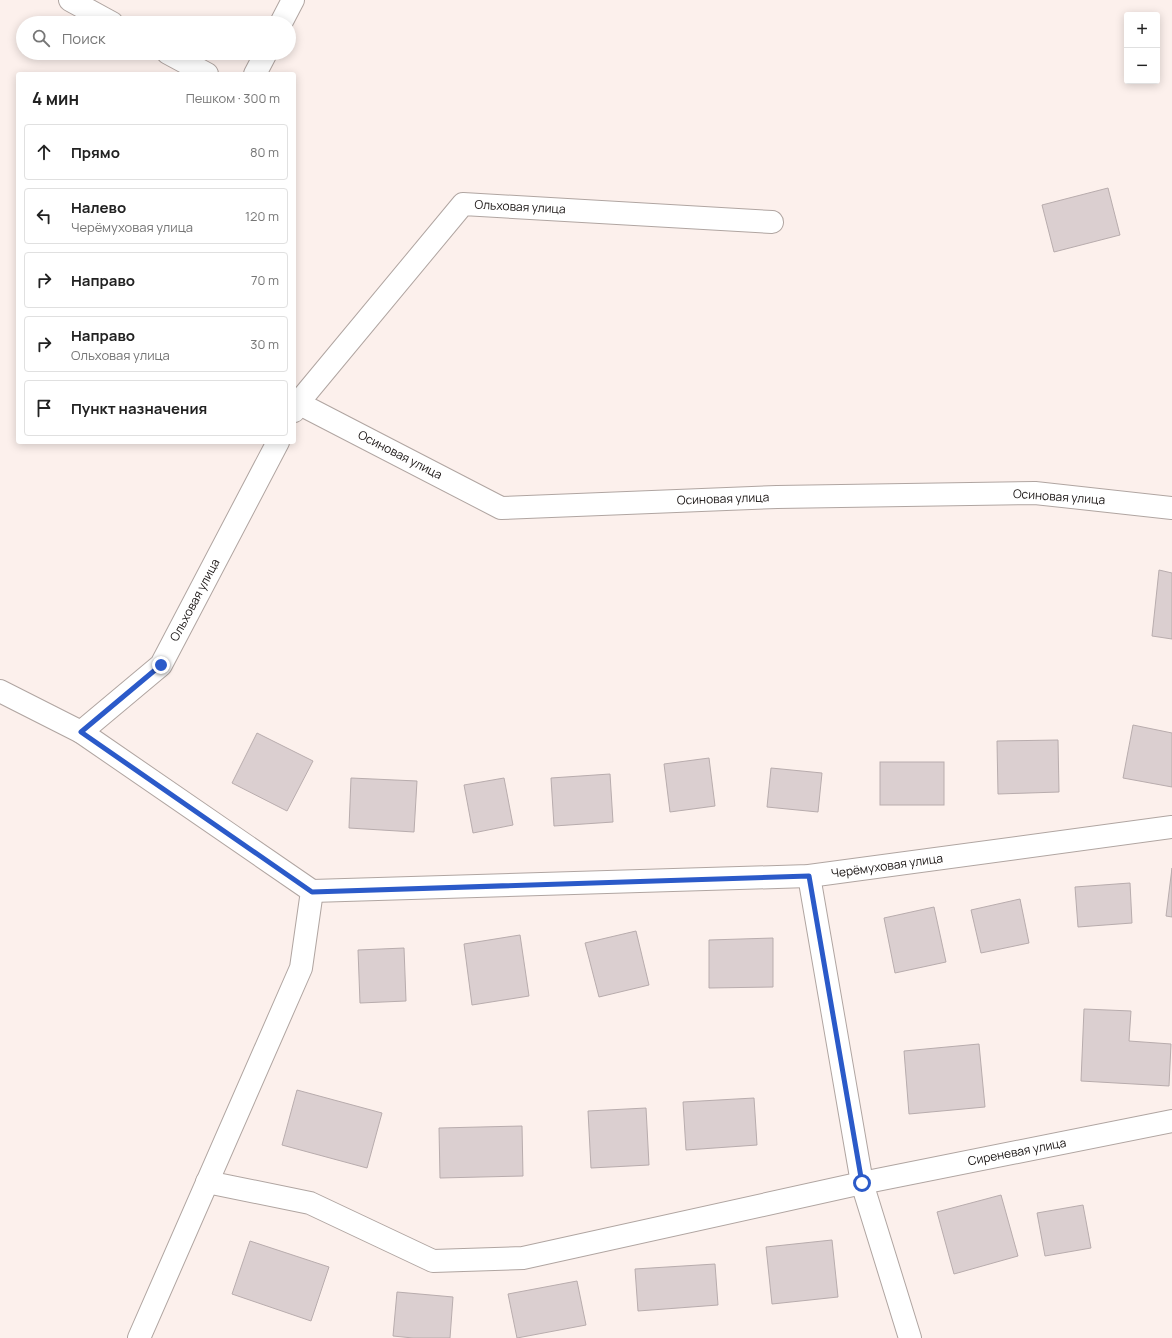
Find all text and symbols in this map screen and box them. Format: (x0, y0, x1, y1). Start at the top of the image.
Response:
map controls (1124, 12, 1160, 84)
button: + (1124, 12, 1160, 48)
search box (16, 16, 296, 60)
icon: search (30, 27, 52, 49)
text: Поиск (62, 28, 106, 49)
button: − (1124, 48, 1160, 84)
text: 4 мин (32, 87, 79, 110)
text: Пешком · 300 m (186, 89, 280, 107)
icon: ahead (33, 141, 55, 163)
text: Прямо (71, 142, 120, 163)
text: 80 m (250, 143, 279, 161)
street label: Ольховая улица (474, 196, 566, 217)
text: Налево (71, 197, 126, 218)
icon: left (33, 205, 55, 227)
text: 120 m (245, 207, 279, 225)
text: Черёмуховая улица (71, 218, 193, 236)
icon: right (33, 269, 55, 291)
text: Направо (71, 270, 135, 291)
text: 70 m (251, 271, 279, 289)
text: Направо (71, 325, 135, 346)
icon: right (33, 333, 55, 355)
text: 30 m (250, 335, 279, 353)
text: Ольховая улица (71, 346, 170, 364)
icon: arrive (33, 397, 55, 419)
text: Пункт назначения (71, 398, 207, 419)
street label: Осиновая улица (355, 426, 445, 483)
street label: Осиновая улица (1012, 485, 1106, 508)
street label: Осиновая улица (677, 488, 769, 509)
street label: Ольховая улица (166, 556, 223, 644)
route end (152, 656, 170, 674)
street label: Черёмуховая улица (830, 849, 944, 882)
street label: Сиреневая улица (966, 1134, 1067, 1169)
route start (853, 1174, 871, 1192)

